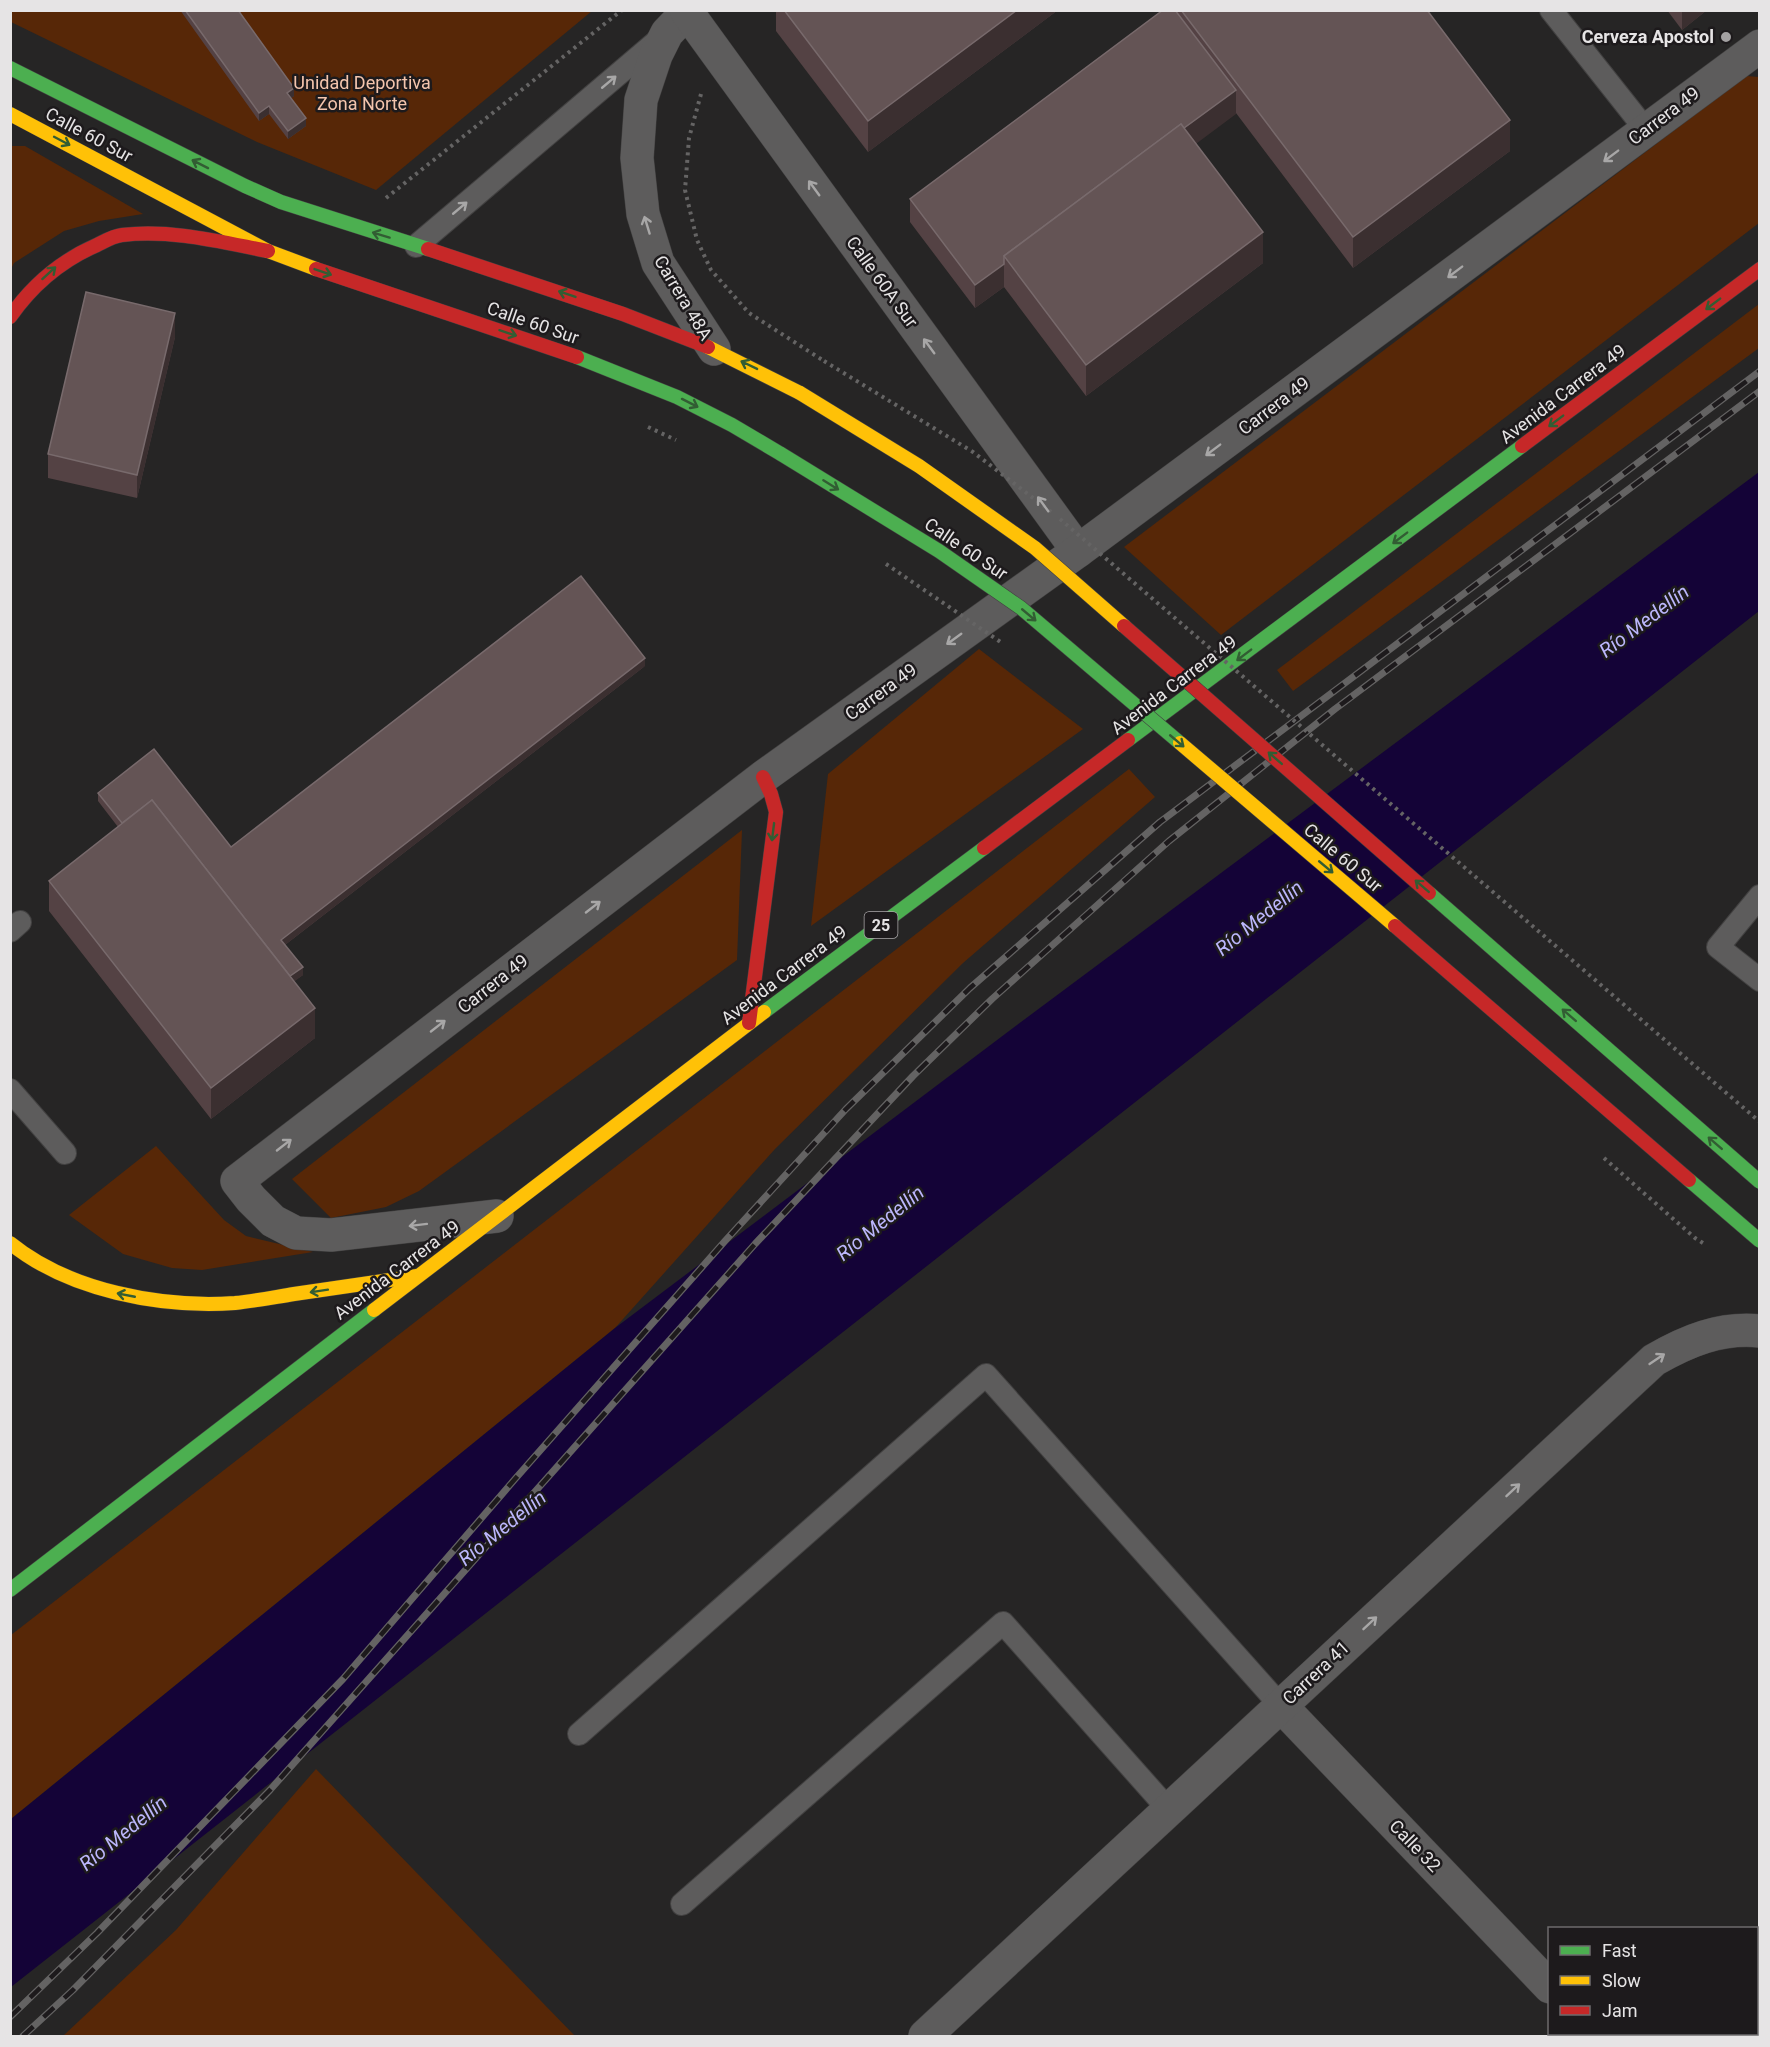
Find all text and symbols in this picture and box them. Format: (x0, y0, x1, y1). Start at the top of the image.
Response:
place label: Cerveza Apostol (1582, 26, 1714, 47)
marker: Cerveza Apostol (1719, 30, 1733, 44)
park label: Unidad Deportiva Zona Norte (293, 72, 431, 114)
one-way arrow (601, 75, 616, 89)
street label: Carrera 49 (1624, 82, 1703, 149)
street label: Calle 60 Sur (42, 103, 136, 166)
one-way arrow (53, 135, 70, 147)
one-way arrow (1604, 149, 1620, 162)
one-way arrow (192, 157, 210, 169)
one-way arrow (808, 180, 820, 196)
one-way arrow (452, 201, 467, 215)
one-way arrow (640, 216, 651, 235)
one-way arrow (372, 229, 391, 240)
street label: Calle 60A Sur (842, 232, 922, 331)
street label: Carrera 48A (650, 252, 717, 344)
one-way arrow (1447, 265, 1463, 278)
one-way arrow (41, 266, 56, 280)
one-way arrow (313, 267, 332, 278)
one-way arrow (558, 288, 577, 299)
street label: Calle 60 Sur (485, 297, 582, 348)
one-way arrow (1705, 298, 1721, 311)
one-way arrow (498, 328, 517, 339)
one-way arrow (923, 338, 935, 354)
street label: Avenida Carrera 49 (1496, 340, 1630, 448)
one-way arrow (740, 359, 758, 371)
street label: Carrera 49 (1234, 372, 1313, 439)
one-way arrow (680, 398, 698, 409)
one-way arrow (1549, 415, 1565, 427)
one-way arrow (1206, 444, 1222, 457)
one-way arrow (822, 479, 839, 491)
one-way arrow (1037, 496, 1049, 512)
street label: Calle 60 Sur (921, 513, 1012, 584)
one-way arrow (1393, 532, 1409, 544)
water label: Río Medellín (1594, 579, 1694, 663)
one-way arrow (1021, 608, 1036, 622)
street label: Avenida Carrera 49 (1107, 631, 1241, 739)
one-way arrow (947, 633, 963, 645)
one-way arrow (1236, 648, 1252, 661)
street label: Carrera 49 (841, 659, 921, 725)
one-way arrow (1169, 734, 1184, 748)
one-way arrow (1268, 751, 1283, 765)
street label: Calle 60 Sur (1300, 819, 1387, 896)
one-way arrow (767, 822, 778, 842)
one-way arrow (1318, 861, 1334, 874)
water label: Río Medellín (1210, 875, 1308, 961)
one-way arrow (1414, 880, 1430, 893)
one-way arrow (585, 901, 601, 914)
road number: 25 (864, 912, 898, 938)
street label: Avenida Carrera 49 (717, 921, 851, 1029)
street label: Carrera 49 (453, 950, 532, 1018)
one-way arrow (1562, 1008, 1577, 1022)
one-way arrow (430, 1020, 446, 1032)
one-way arrow (1708, 1137, 1724, 1151)
one-way arrow (276, 1139, 292, 1152)
water label: Río Medellín (831, 1180, 929, 1266)
street label: Avenida Carrera 49 (330, 1216, 464, 1324)
one-way arrow (409, 1220, 428, 1231)
one-way arrow (310, 1285, 330, 1296)
one-way arrow (116, 1289, 136, 1300)
one-way arrow (1648, 1353, 1665, 1365)
one-way arrow (1506, 1483, 1521, 1497)
water label: Río Medellín (453, 1485, 551, 1571)
one-way arrow (1363, 1616, 1378, 1630)
street label: Carrera 41 (1278, 1637, 1353, 1709)
water label: Río Medellín (74, 1790, 172, 1876)
street label: Calle 32 (1385, 1815, 1445, 1876)
legend (1548, 1927, 1758, 2035)
text: Fast (1602, 1940, 1637, 1961)
text: Slow (1602, 1970, 1641, 1991)
text: Jam (1602, 2000, 1638, 2021)

